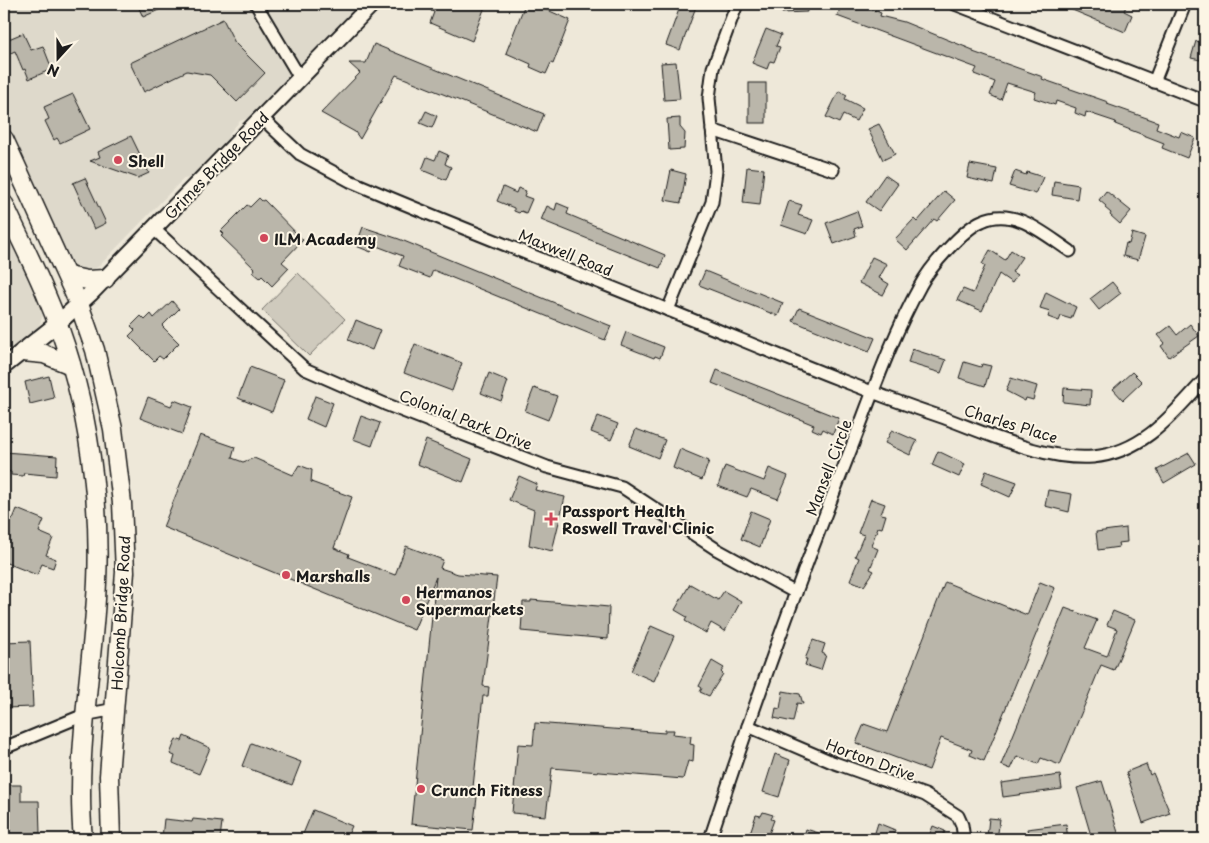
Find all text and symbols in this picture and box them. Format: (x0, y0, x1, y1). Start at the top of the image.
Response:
north arrow (32, 32, 82, 82)
text: N (44, 59, 62, 82)
street label: Grimes Bridge Road (158, 106, 274, 224)
place label: Shell (128, 149, 164, 172)
marker: Shell (112, 154, 124, 166)
street label: Maxwell Road (515, 223, 617, 281)
place label: ILM Academy (274, 227, 376, 250)
marker: ILM Academy (258, 232, 270, 244)
street label: Colonial Park Drive (396, 383, 536, 455)
street label: Charles Place (961, 398, 1061, 448)
street label: Mansell Circle (799, 415, 857, 519)
place label: Passport Health Roswell Travel Clinic (562, 499, 714, 539)
marker: Passport Health Roswell Travel Clinic (544, 512, 558, 526)
street label: Holcomb Bridge Road (104, 535, 136, 691)
place label: Marshalls (296, 564, 370, 587)
marker: Marshalls (280, 569, 292, 581)
place label: Hermanos Supermarkets (416, 580, 524, 620)
marker: Hermanos Supermarkets (400, 594, 412, 606)
street label: Horton Drive (823, 732, 919, 786)
place label: Crunch Fitness (431, 778, 543, 801)
marker: Crunch Fitness (415, 783, 427, 795)

